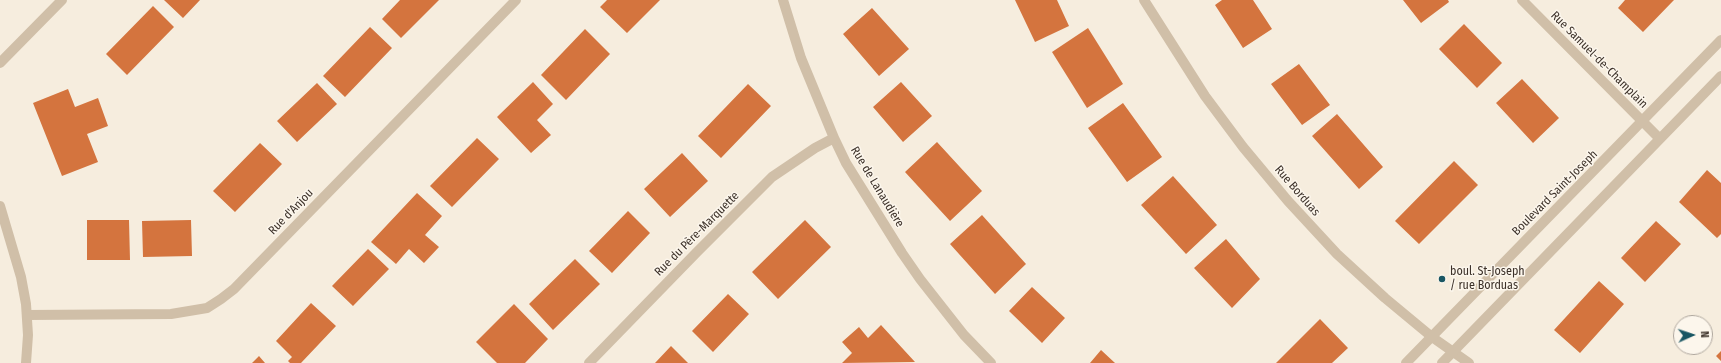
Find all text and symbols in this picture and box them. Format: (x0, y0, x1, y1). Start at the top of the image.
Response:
street label: Rue Samuel-de-Champlain (1548, 9, 1650, 111)
street label: Rue de Lanaudière (847, 144, 907, 230)
street label: Boulevard Saint-Joseph (1509, 147, 1601, 239)
street label: Rue Borduas (1271, 163, 1323, 219)
street label: Rue d'Anjou (266, 186, 316, 238)
street label: Rue du Père-Marquette (652, 189, 742, 279)
place label: boul. St-Joseph / rue Borduas (1450, 265, 1525, 293)
marker: boul. St-Joseph / rue Borduas (1437, 274, 1447, 284)
north arrow (1673, 315, 1713, 355)
text: N (1698, 331, 1711, 338)

